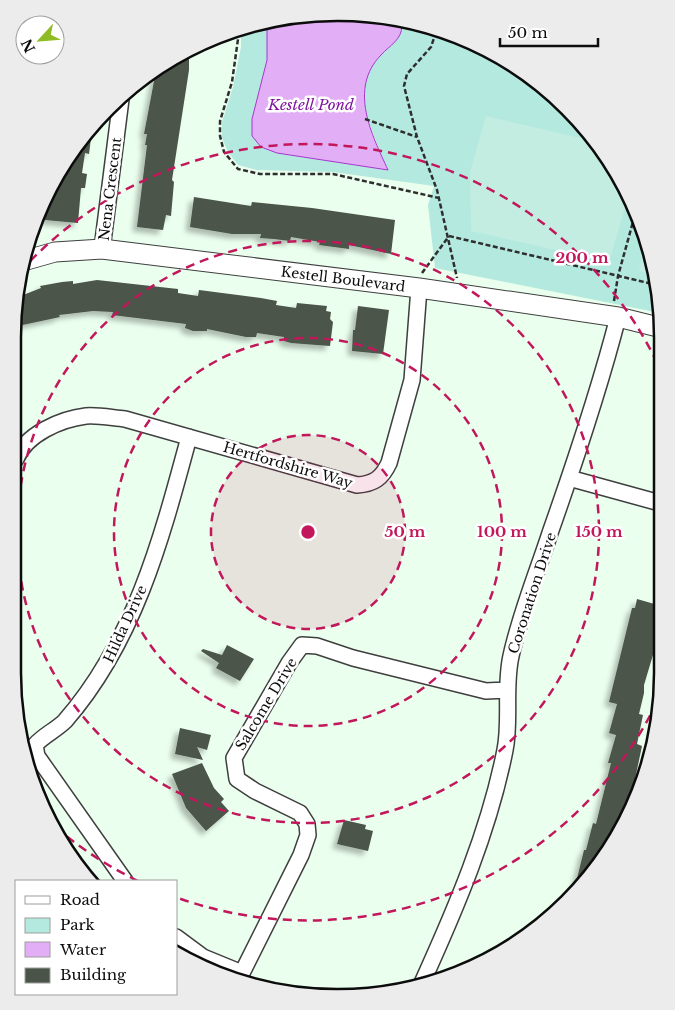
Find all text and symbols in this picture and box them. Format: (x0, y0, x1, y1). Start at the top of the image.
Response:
north arrow (15, 15, 65, 65)
scale bar (500, 15, 598, 47)
text: 50 m (508, 23, 548, 42)
text: N (17, 36, 39, 56)
water label: Kestell Pond (267, 95, 354, 114)
street label: Nena Crescent (95, 136, 125, 242)
text: 200 m (556, 248, 609, 267)
street label: Kestell Boulevard (280, 262, 407, 296)
street label: Hertfordshire Way (221, 438, 355, 492)
text: 50 m (385, 522, 426, 541)
text: 100 m (477, 522, 527, 541)
text: 150 m (575, 522, 623, 541)
centre of rings (299, 523, 317, 541)
street label: Coronation Drive (504, 530, 560, 656)
street label: Hilda Drive (99, 582, 151, 666)
street label: Salcome Drive (231, 654, 301, 754)
legend (15, 880, 178, 995)
text: Road (60, 890, 100, 909)
text: Park (60, 915, 96, 934)
text: Water (59, 940, 107, 959)
text: Building (60, 965, 127, 984)

